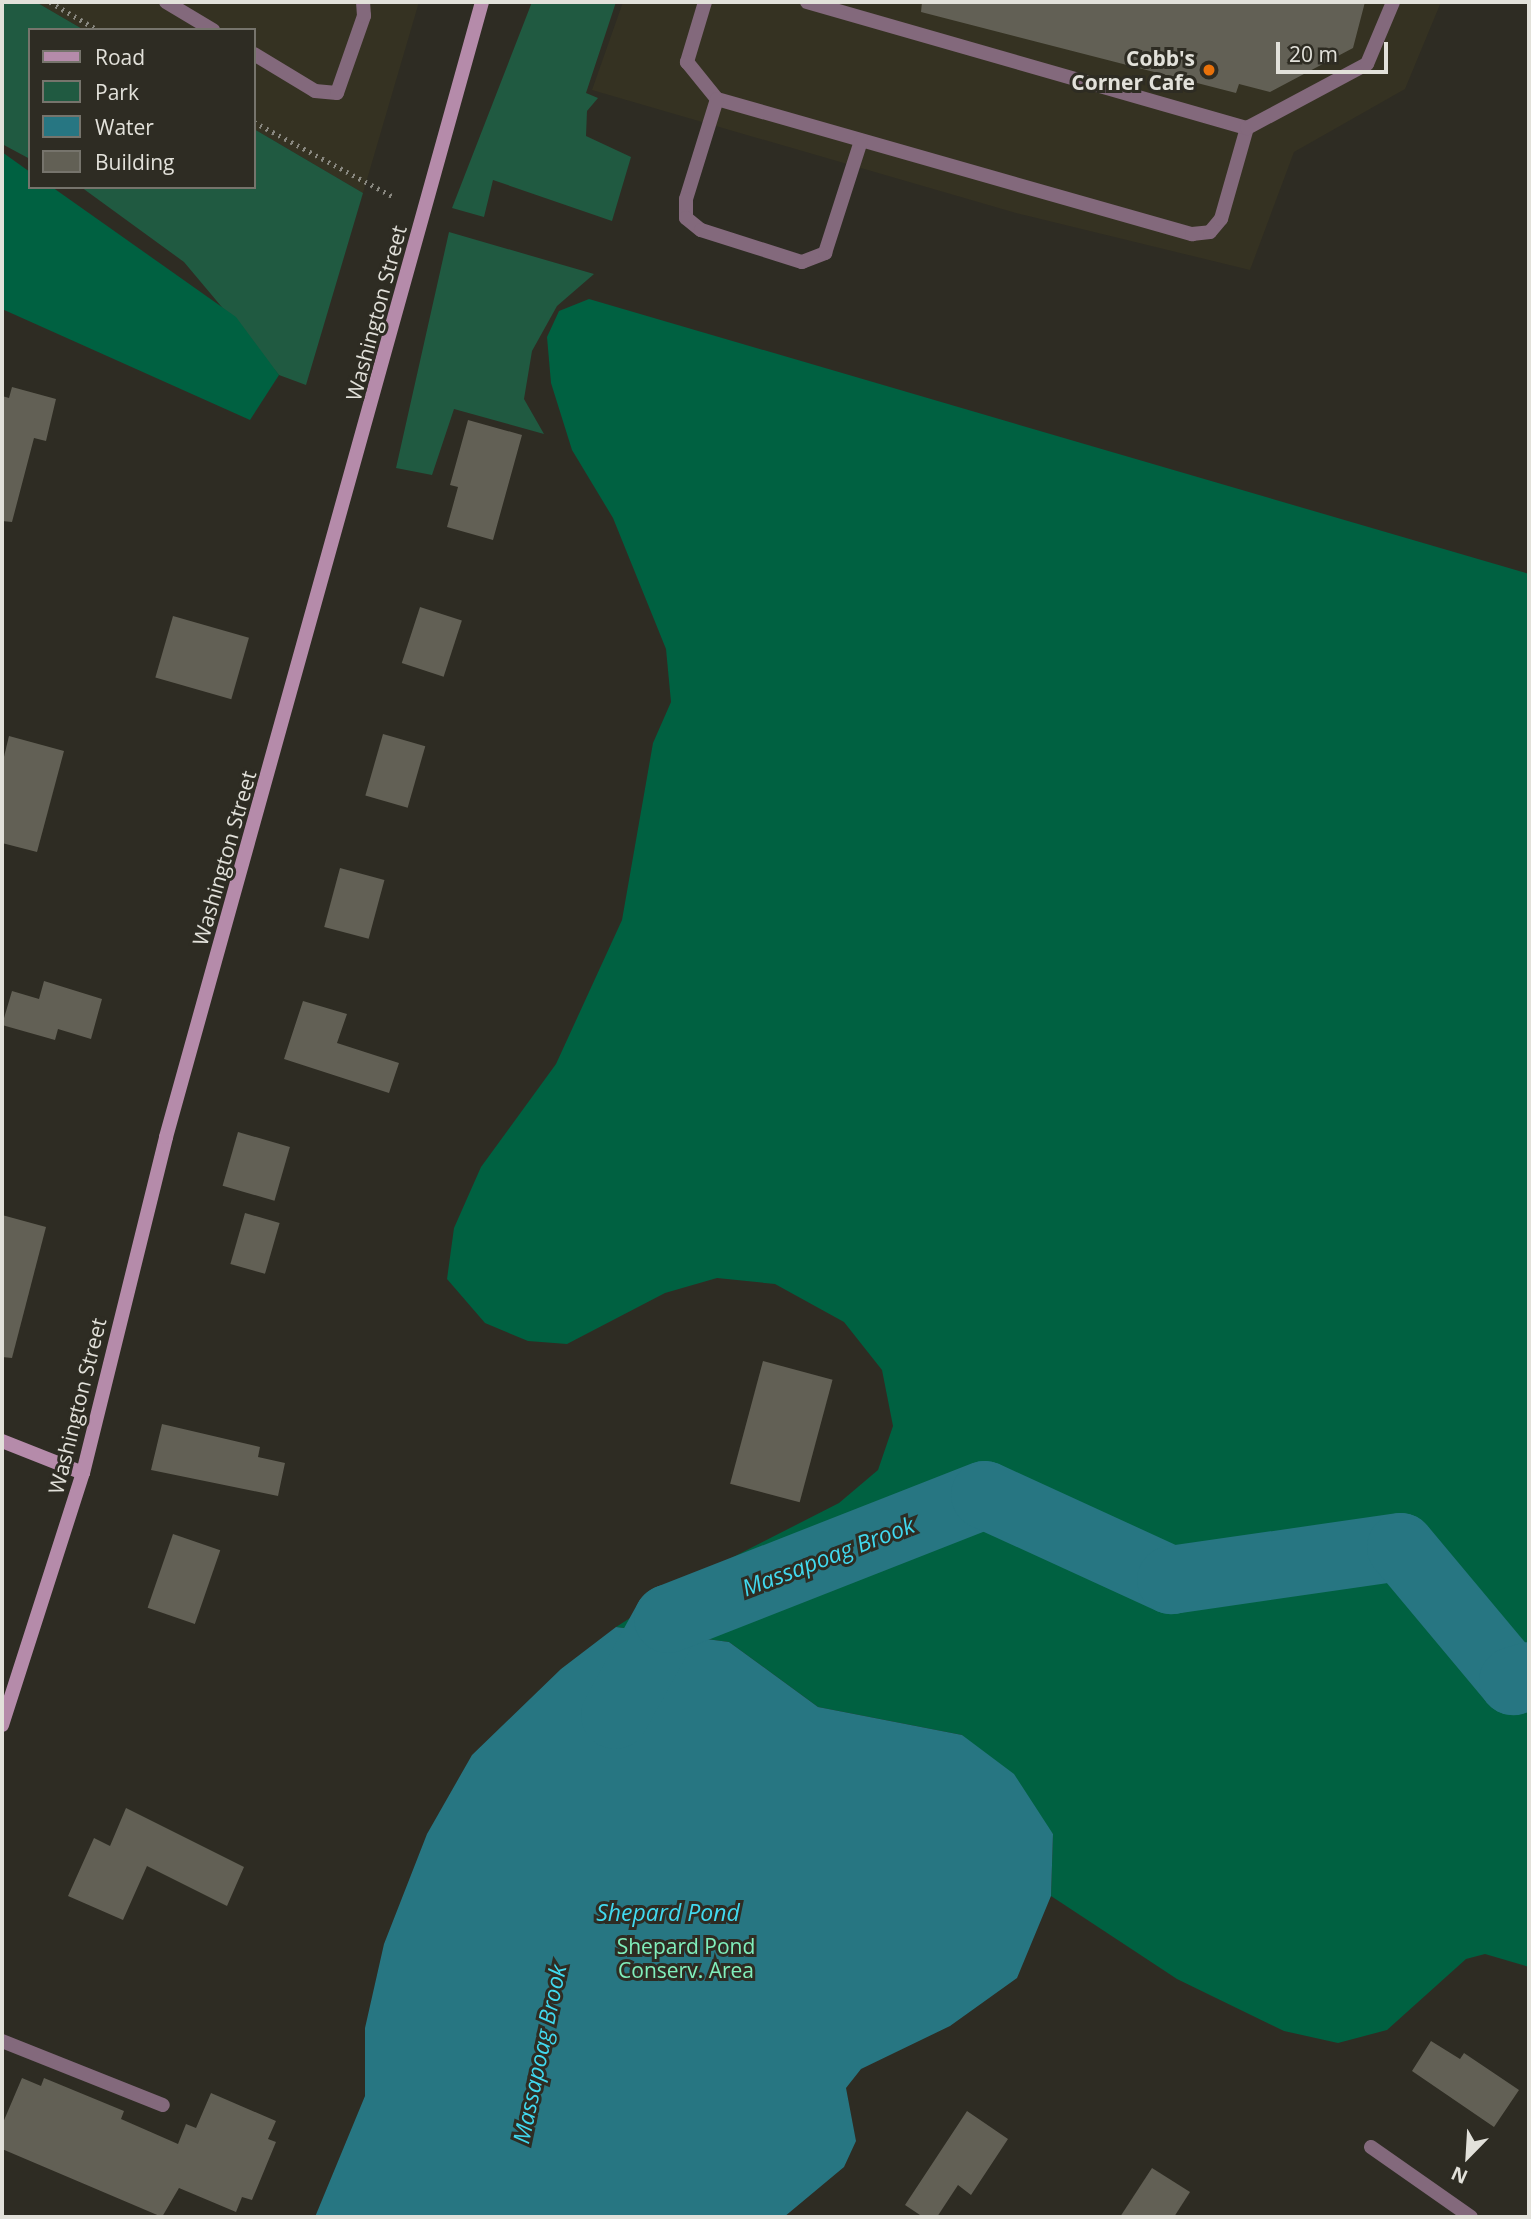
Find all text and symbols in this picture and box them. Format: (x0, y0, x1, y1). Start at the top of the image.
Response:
legend (28, 28, 256, 189)
scale bar (1279, 28, 1391, 72)
text: 20 m (1289, 40, 1338, 68)
text: Road (95, 43, 145, 71)
place label: Cobb's Corner Cafe (1071, 45, 1195, 95)
marker: Cobb's Corner Cafe (1201, 62, 1217, 78)
text: Park (95, 78, 139, 106)
text: Water (95, 113, 154, 141)
text: Building (95, 148, 174, 176)
street label: Washington Street (340, 222, 412, 404)
street label: Washington Street (187, 768, 261, 948)
street label: Washington Street (43, 1315, 111, 1497)
water label: Massapoag Brook (738, 1510, 918, 1602)
water label: Shepard Pond (596, 1898, 740, 1926)
park label: Shepard Pond Conserv. Area (617, 1933, 755, 1983)
water label: Massapoag Brook (507, 1962, 571, 2146)
north arrow (1433, 2121, 1503, 2191)
text: N (1447, 2160, 1472, 2190)

